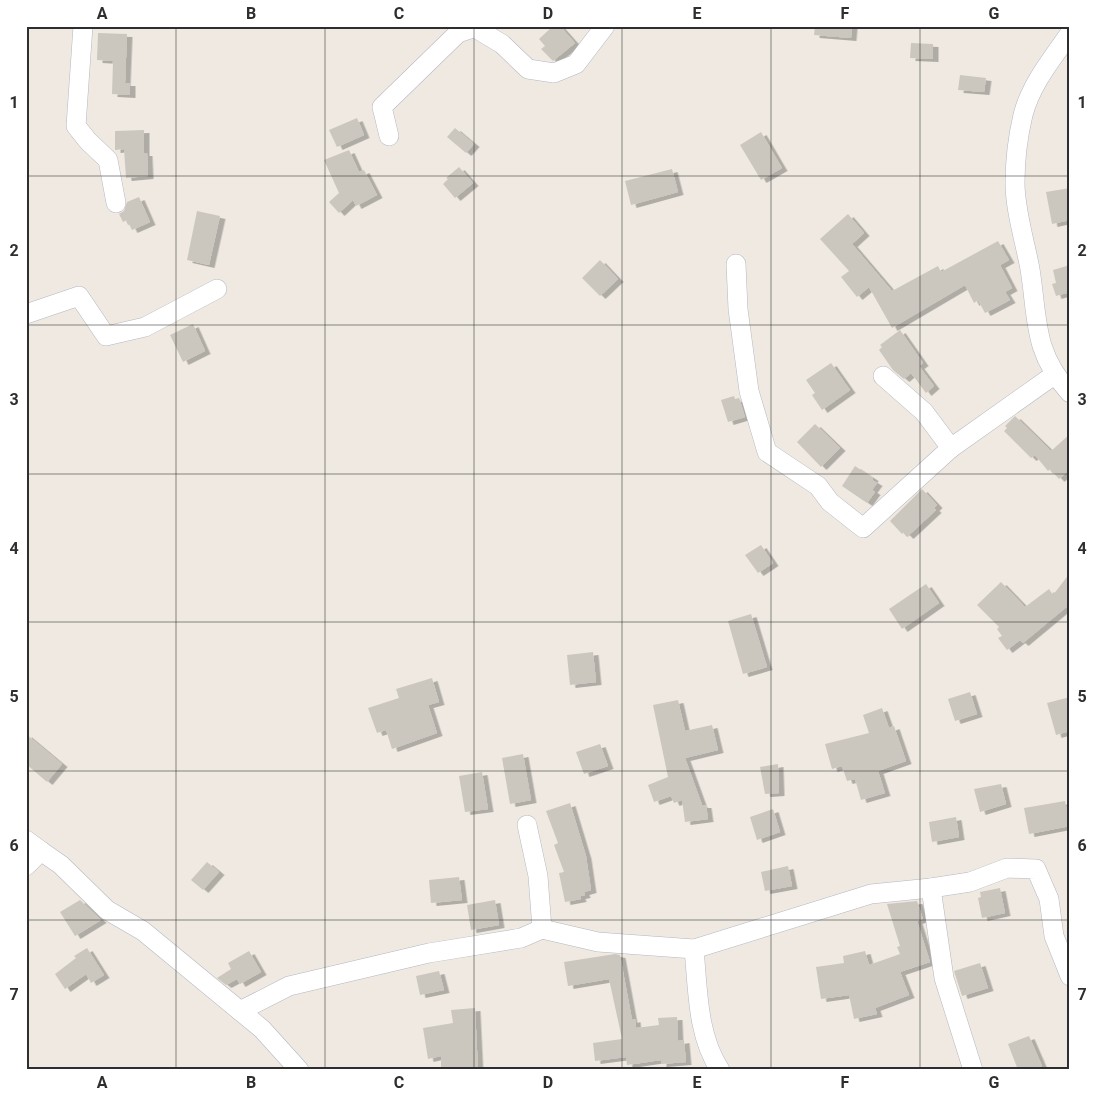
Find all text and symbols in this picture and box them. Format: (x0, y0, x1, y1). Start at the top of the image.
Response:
text: A (97, 4, 108, 23)
text: B (246, 4, 256, 23)
text: C (394, 4, 404, 23)
text: D (543, 4, 553, 23)
text: E (693, 4, 702, 23)
text: F (841, 4, 850, 23)
text: G (989, 4, 1000, 23)
text: 1 (9, 93, 19, 112)
text: 1 (1077, 93, 1087, 112)
text: 2 (9, 241, 19, 260)
text: 2 (1077, 241, 1087, 260)
text: 3 (9, 390, 19, 409)
text: 3 (1077, 390, 1087, 409)
text: 4 (9, 539, 19, 558)
text: 4 (1077, 539, 1087, 558)
text: 5 (9, 687, 19, 706)
text: 5 (1077, 687, 1087, 706)
text: 6 (9, 836, 19, 855)
text: 6 (1077, 836, 1087, 855)
text: 7 (9, 985, 19, 1004)
text: 7 (1077, 985, 1087, 1004)
text: A (97, 1073, 108, 1092)
text: B (246, 1073, 256, 1092)
text: C (394, 1073, 404, 1092)
text: D (543, 1073, 553, 1092)
text: E (693, 1073, 702, 1092)
text: F (841, 1073, 850, 1092)
text: G (989, 1073, 1000, 1092)

